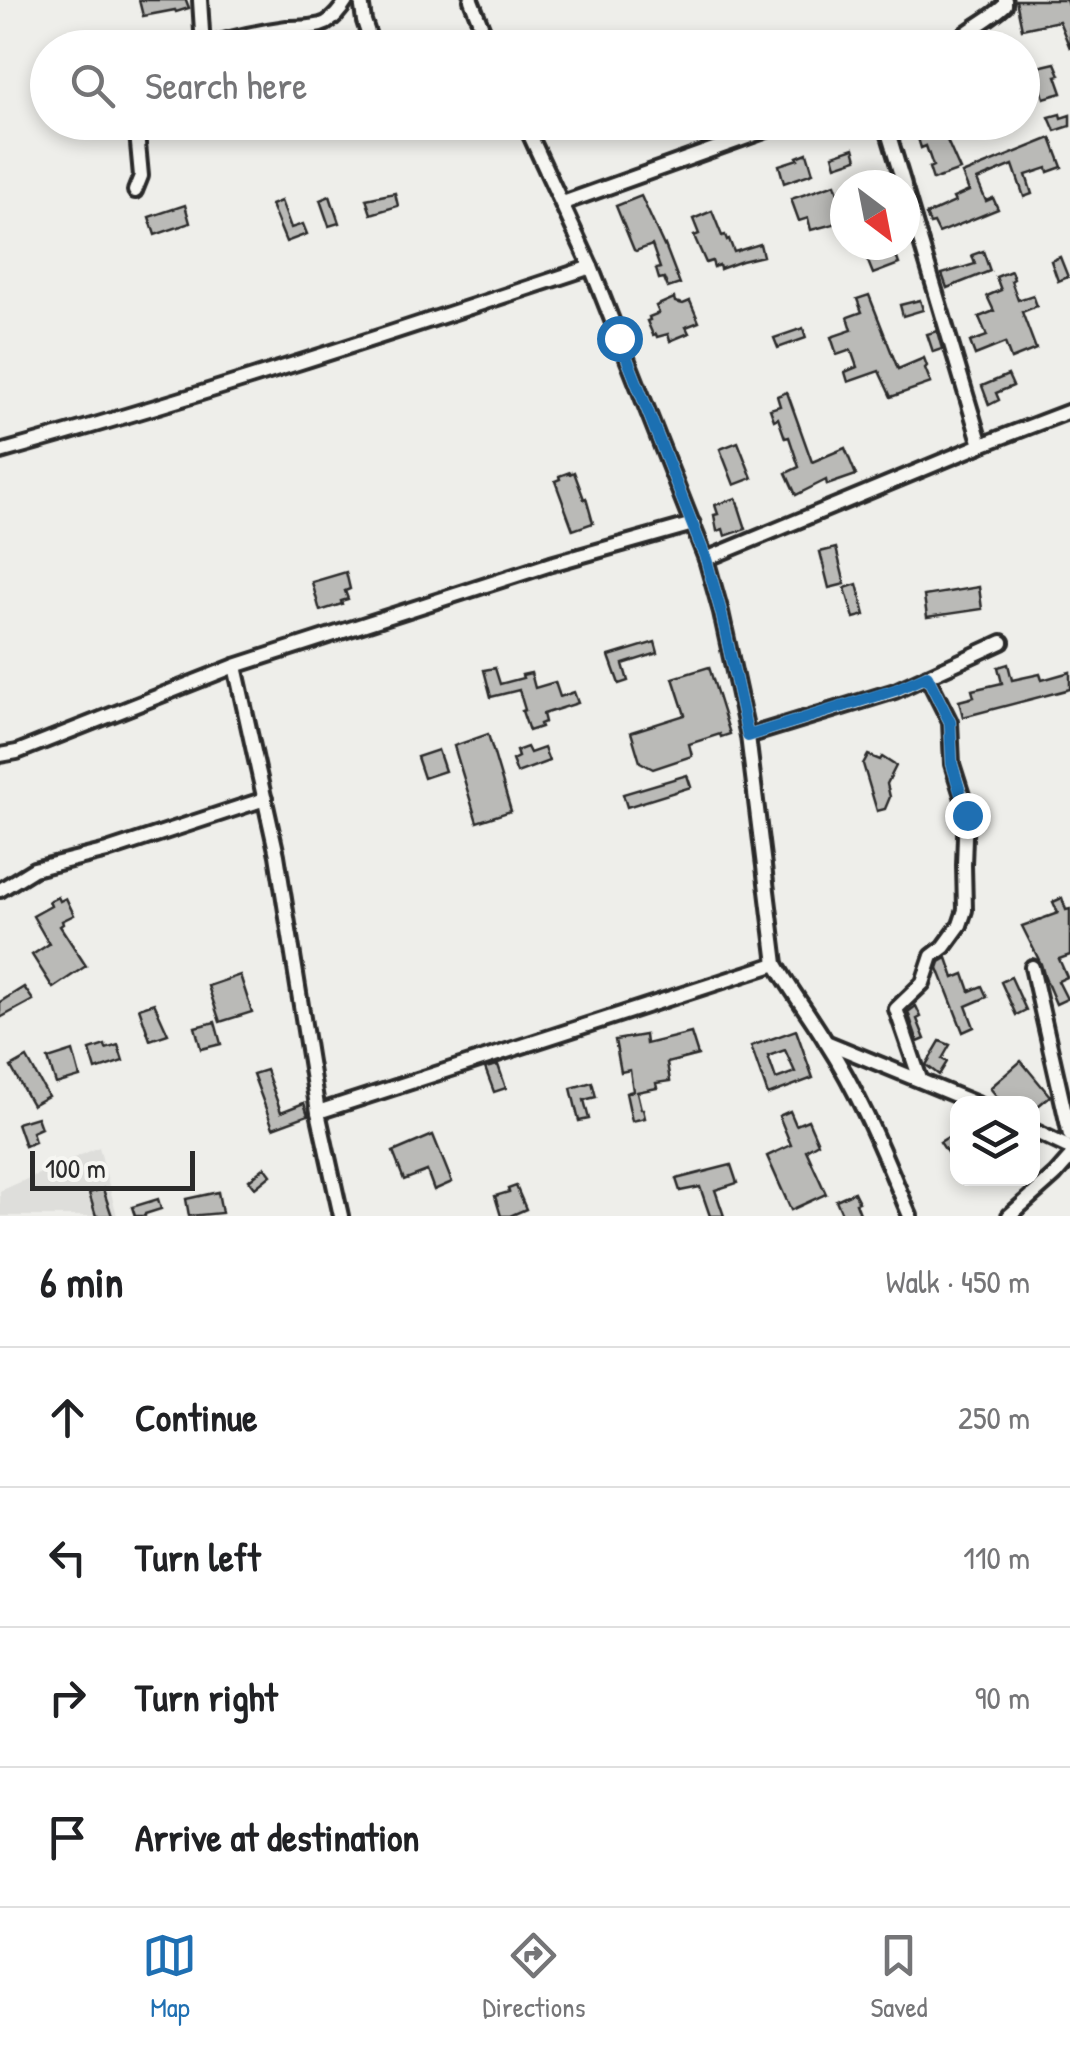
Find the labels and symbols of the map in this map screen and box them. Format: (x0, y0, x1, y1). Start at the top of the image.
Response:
north arrow (830, 170, 920, 260)
route start (597, 316, 643, 362)
route end (945, 793, 991, 839)
scale bar (30, 1146, 195, 1190)

